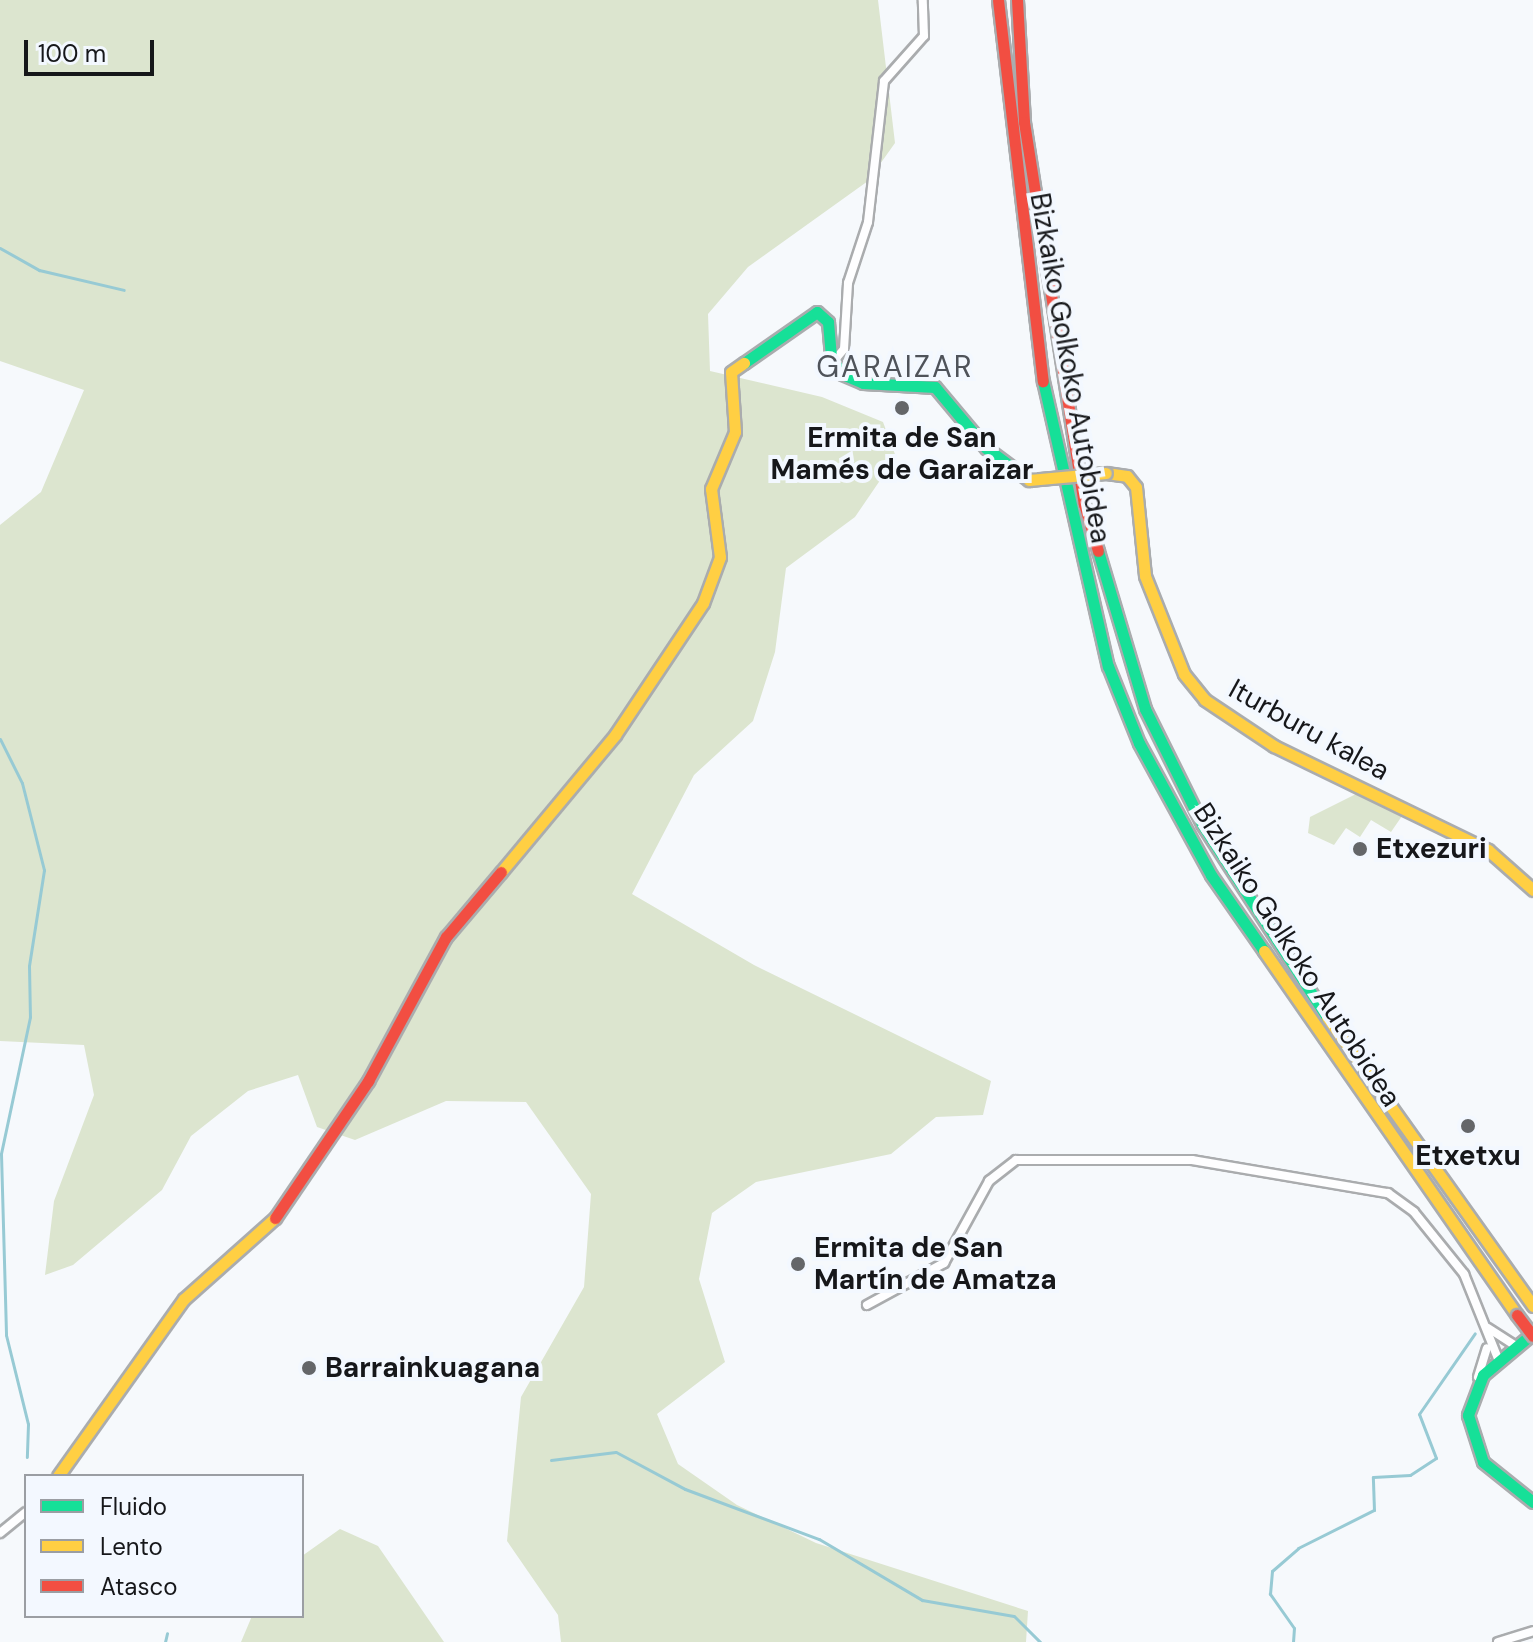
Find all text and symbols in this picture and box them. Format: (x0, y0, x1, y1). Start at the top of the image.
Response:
scale bar (28, 24, 158, 74)
text: 100 m (38, 38, 106, 69)
street label: Bizkaiko Golkoko Autobidea (1023, 190, 1117, 546)
district label: GARAIZAR (816, 349, 974, 385)
marker: Ermita de San Mamés de Garaizar (893, 399, 911, 417)
place label: Ermita de San Mamés de Garaizar (771, 421, 1033, 487)
street label: Iturburu kalea (1223, 672, 1395, 788)
street label: Bizkaiko Golkoko Autobidea (1186, 797, 1408, 1113)
place label: Etxezuri (1376, 832, 1487, 866)
marker: Etxezuri (1351, 840, 1369, 858)
marker: Etxetxu (1459, 1117, 1477, 1135)
place label: Etxetxu (1415, 1139, 1521, 1173)
place label: Ermita de San Martín de Amatza (814, 1231, 1057, 1297)
marker: Ermita de San Martín de Amatza (789, 1255, 807, 1273)
place label: Barrainkuagana (325, 1351, 540, 1385)
marker: Barrainkuagana (300, 1359, 318, 1377)
legend (24, 1474, 304, 1618)
text: Fluido (100, 1491, 167, 1522)
text: Lento (100, 1531, 163, 1562)
text: Atasco (100, 1571, 177, 1602)

